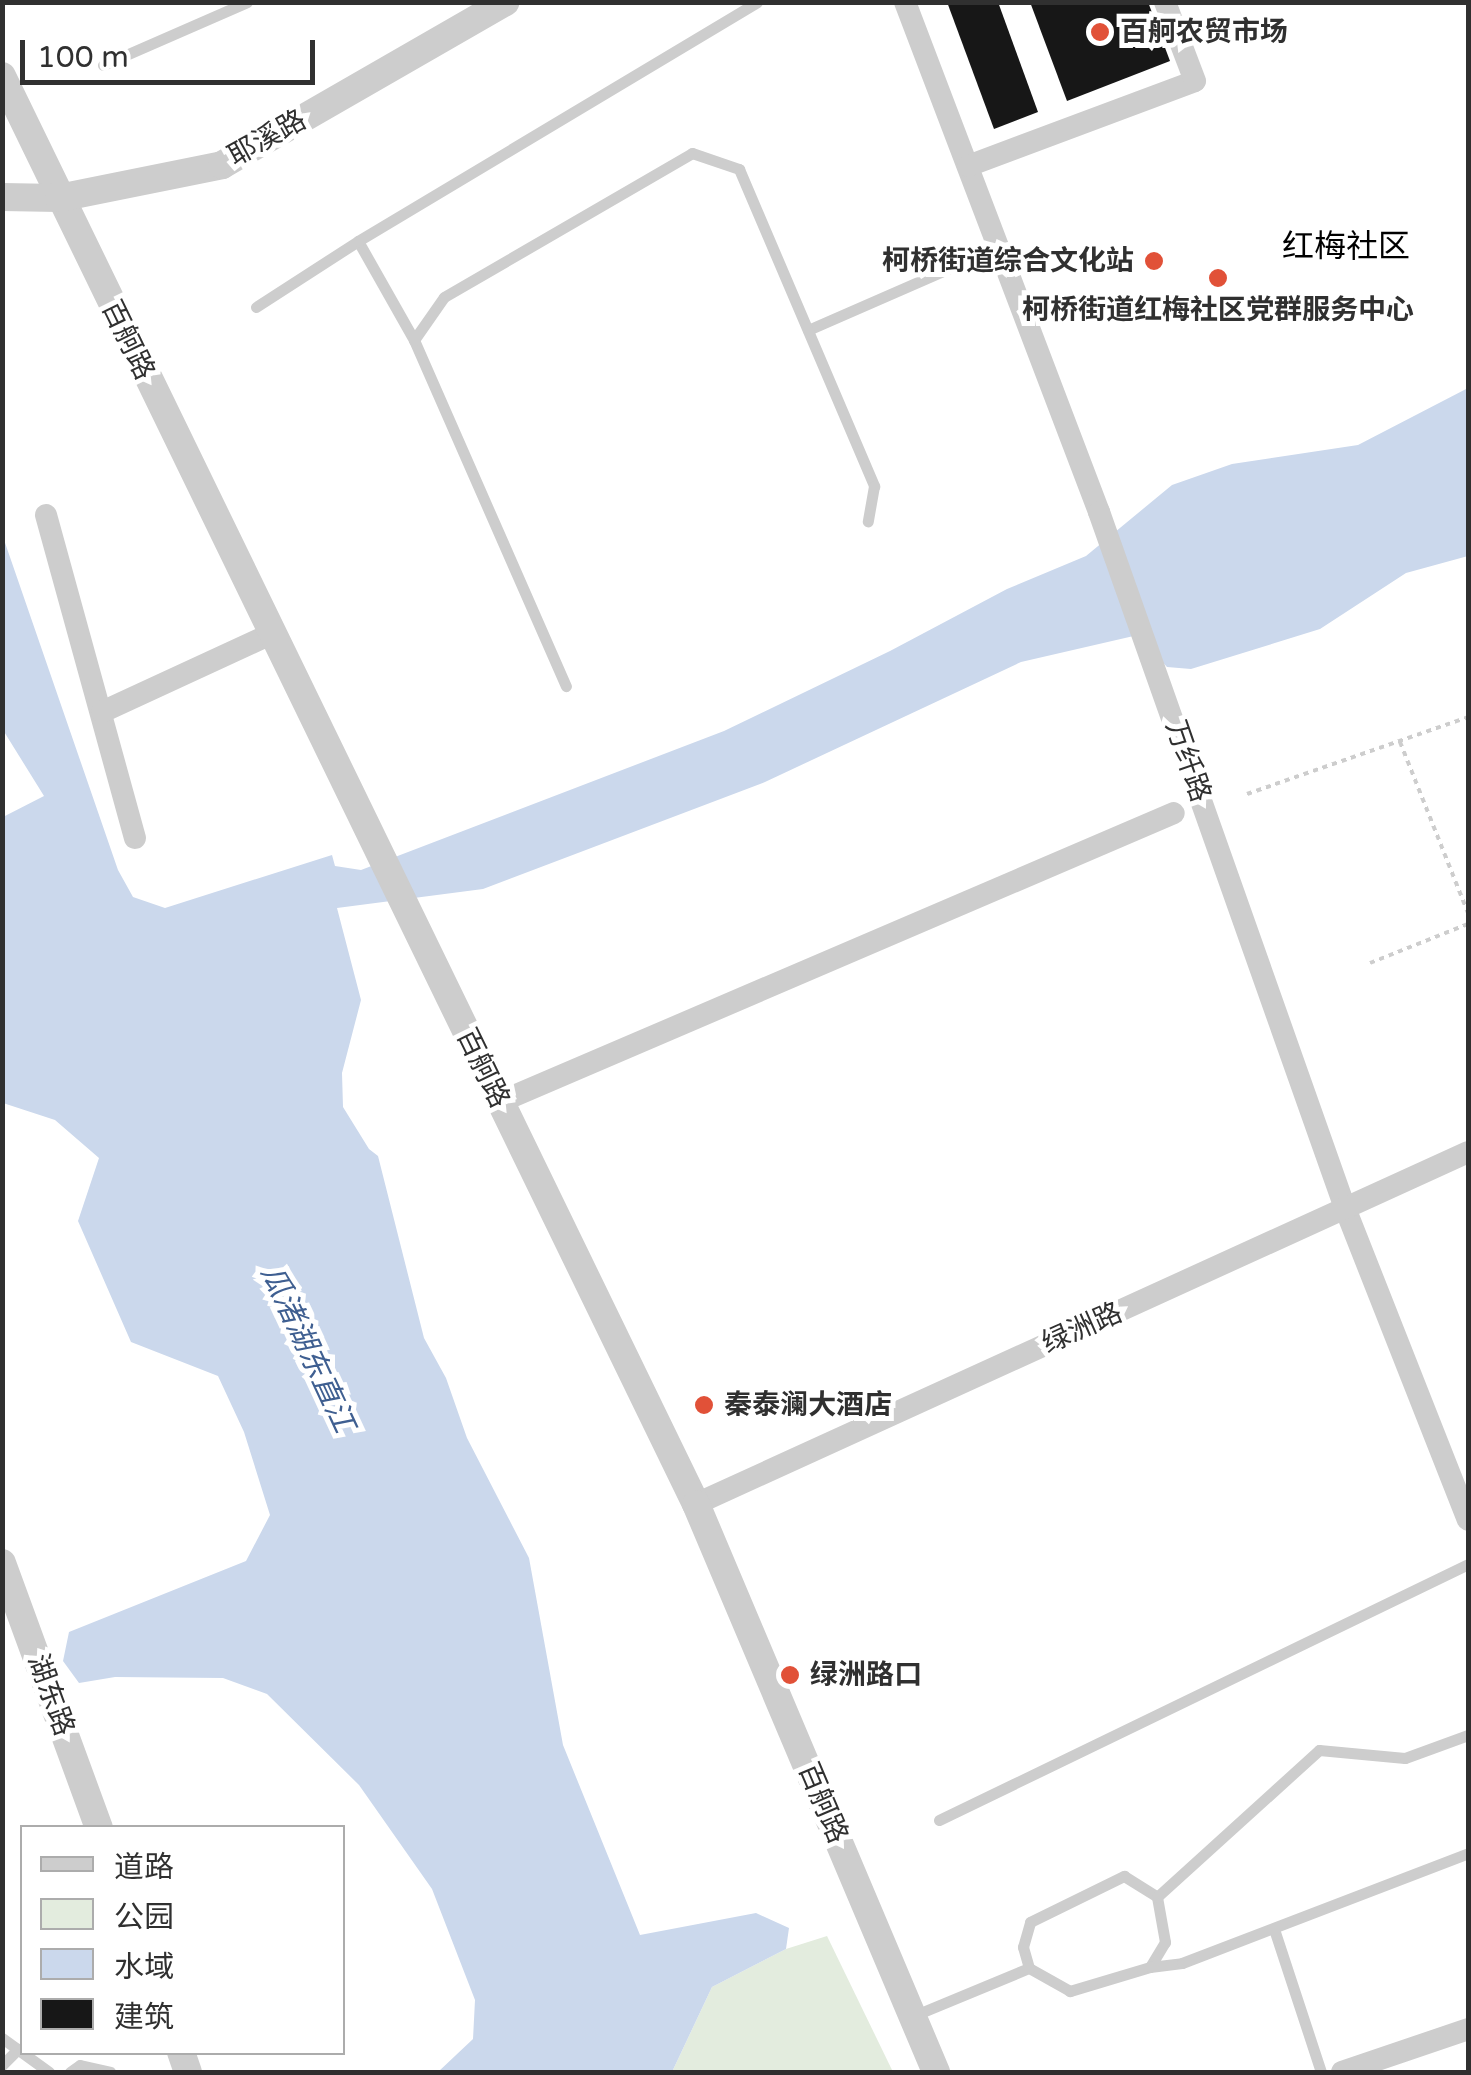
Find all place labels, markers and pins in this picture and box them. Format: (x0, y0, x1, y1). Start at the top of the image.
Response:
place label: 百舸农贸市场 (1120, 15, 1288, 49)
marker: 百舸农贸市场 (1089, 21, 1111, 43)
place label: 柯桥街道综合文化站 (882, 244, 1134, 278)
marker: 柯桥街道综合文化站 (1143, 250, 1165, 272)
marker: 柯桥街道红梅社区党群服务中心 (1207, 267, 1229, 289)
place label: 柯桥街道红梅社区党群服务中心 (1022, 293, 1414, 327)
place label: 秦泰澜大酒店 (724, 1388, 892, 1422)
marker: 秦泰澜大酒店 (693, 1394, 715, 1416)
place label: 绿洲路口 (810, 1658, 922, 1692)
marker: 绿洲路口 (779, 1664, 801, 1686)

